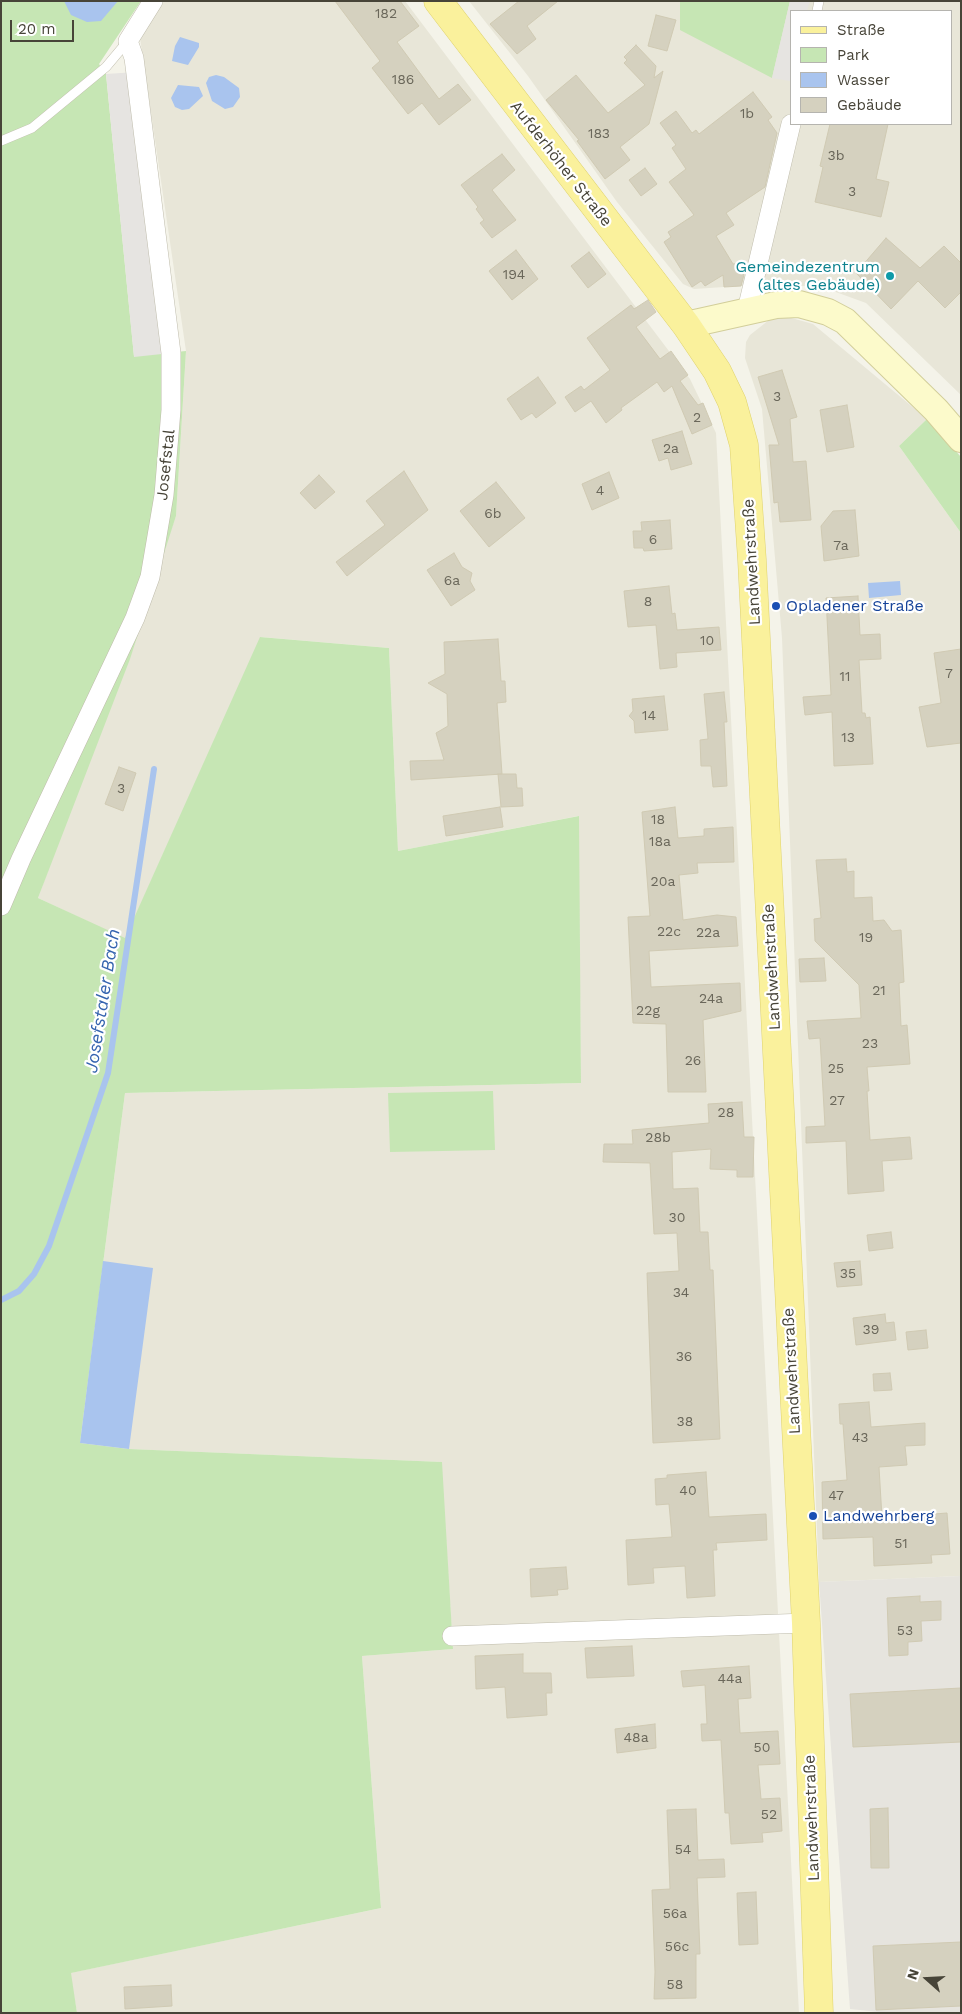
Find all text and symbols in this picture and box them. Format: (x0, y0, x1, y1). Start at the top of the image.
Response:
house number: 182 (375, 6, 397, 22)
scale bar (12, 10, 76, 42)
legend (790, 10, 952, 125)
text: 20 m (18, 20, 56, 38)
text: Straße (837, 21, 885, 39)
text: Park (837, 46, 869, 64)
text: Wasser (837, 71, 890, 89)
house number: 186 (392, 72, 414, 88)
text: Gebäude (837, 96, 902, 114)
street label: Aufderhöher Straße (506, 97, 616, 231)
house number: 1b (740, 106, 754, 122)
house number: 183 (588, 126, 610, 142)
house number: 3b (828, 148, 844, 164)
house number: 3 (848, 184, 856, 200)
place label: Gemeindezentrum (altes Gebäude) (735, 257, 880, 295)
house number: 194 (503, 267, 525, 283)
marker: Gemeindezentrum (altes Gebäude) (884, 270, 896, 282)
house number: 3 (773, 389, 781, 405)
house number: 2 (693, 410, 701, 426)
street label: Josefstal (153, 428, 179, 502)
house number: 2a (663, 441, 679, 457)
house number: 4 (596, 483, 604, 499)
street label: Landwehrstraße (739, 498, 765, 626)
house number: 6b (484, 506, 502, 522)
house number: 6 (649, 532, 657, 548)
house number: 7a (833, 538, 849, 554)
house number: 6a (444, 573, 460, 589)
house number: 8 (644, 594, 652, 610)
place label: Opladener Straße (786, 596, 924, 616)
marker: Opladener Straße (770, 600, 782, 612)
house number: 10 (700, 633, 714, 649)
house number: 7 (945, 666, 953, 682)
house number: 11 (840, 669, 850, 685)
house number: 14 (642, 708, 656, 724)
house number: 13 (841, 730, 855, 746)
house number: 3 (117, 781, 125, 797)
house number: 18 (651, 812, 665, 828)
house number: 18a (649, 834, 671, 850)
house number: 20a (651, 874, 675, 890)
street label: Landwehrstraße (759, 903, 785, 1031)
house number: 22c (657, 924, 681, 940)
house number: 22a (696, 925, 720, 941)
water label: Josefstaler Bach (81, 927, 125, 1075)
house number: 19 (859, 930, 873, 946)
house number: 21 (872, 983, 886, 999)
house number: 24a (699, 991, 723, 1007)
house number: 22g (636, 1003, 660, 1019)
house number: 23 (862, 1036, 878, 1052)
house number: 26 (685, 1053, 701, 1069)
house number: 25 (828, 1061, 844, 1077)
house number: 27 (829, 1093, 845, 1109)
house number: 28 (718, 1105, 734, 1121)
house number: 28b (645, 1130, 671, 1146)
house number: 30 (669, 1210, 685, 1226)
house number: 35 (840, 1266, 856, 1282)
house number: 34 (673, 1285, 689, 1301)
street label: Landwehrstraße (779, 1307, 805, 1435)
house number: 39 (863, 1322, 879, 1338)
house number: 36 (676, 1349, 692, 1365)
house number: 38 (677, 1414, 693, 1430)
house number: 43 (852, 1430, 868, 1446)
house number: 40 (679, 1483, 697, 1499)
house number: 47 (828, 1488, 844, 1504)
place label: Landwehrberg (823, 1506, 934, 1526)
marker: Landwehrberg (807, 1510, 819, 1522)
house number: 51 (894, 1536, 908, 1552)
house number: 53 (897, 1623, 913, 1639)
house number: 44a (717, 1671, 743, 1687)
house number: 48a (623, 1730, 649, 1746)
house number: 50 (754, 1740, 770, 1756)
street label: Landwehrstraße (800, 1754, 824, 1882)
house number: 52 (761, 1807, 777, 1823)
house number: 54 (675, 1842, 691, 1858)
house number: 56a (663, 1906, 687, 1922)
house number: 56c (665, 1939, 689, 1955)
north arrow (902, 1954, 952, 2004)
text: N (904, 1967, 922, 1982)
house number: 58 (667, 1977, 683, 1993)

